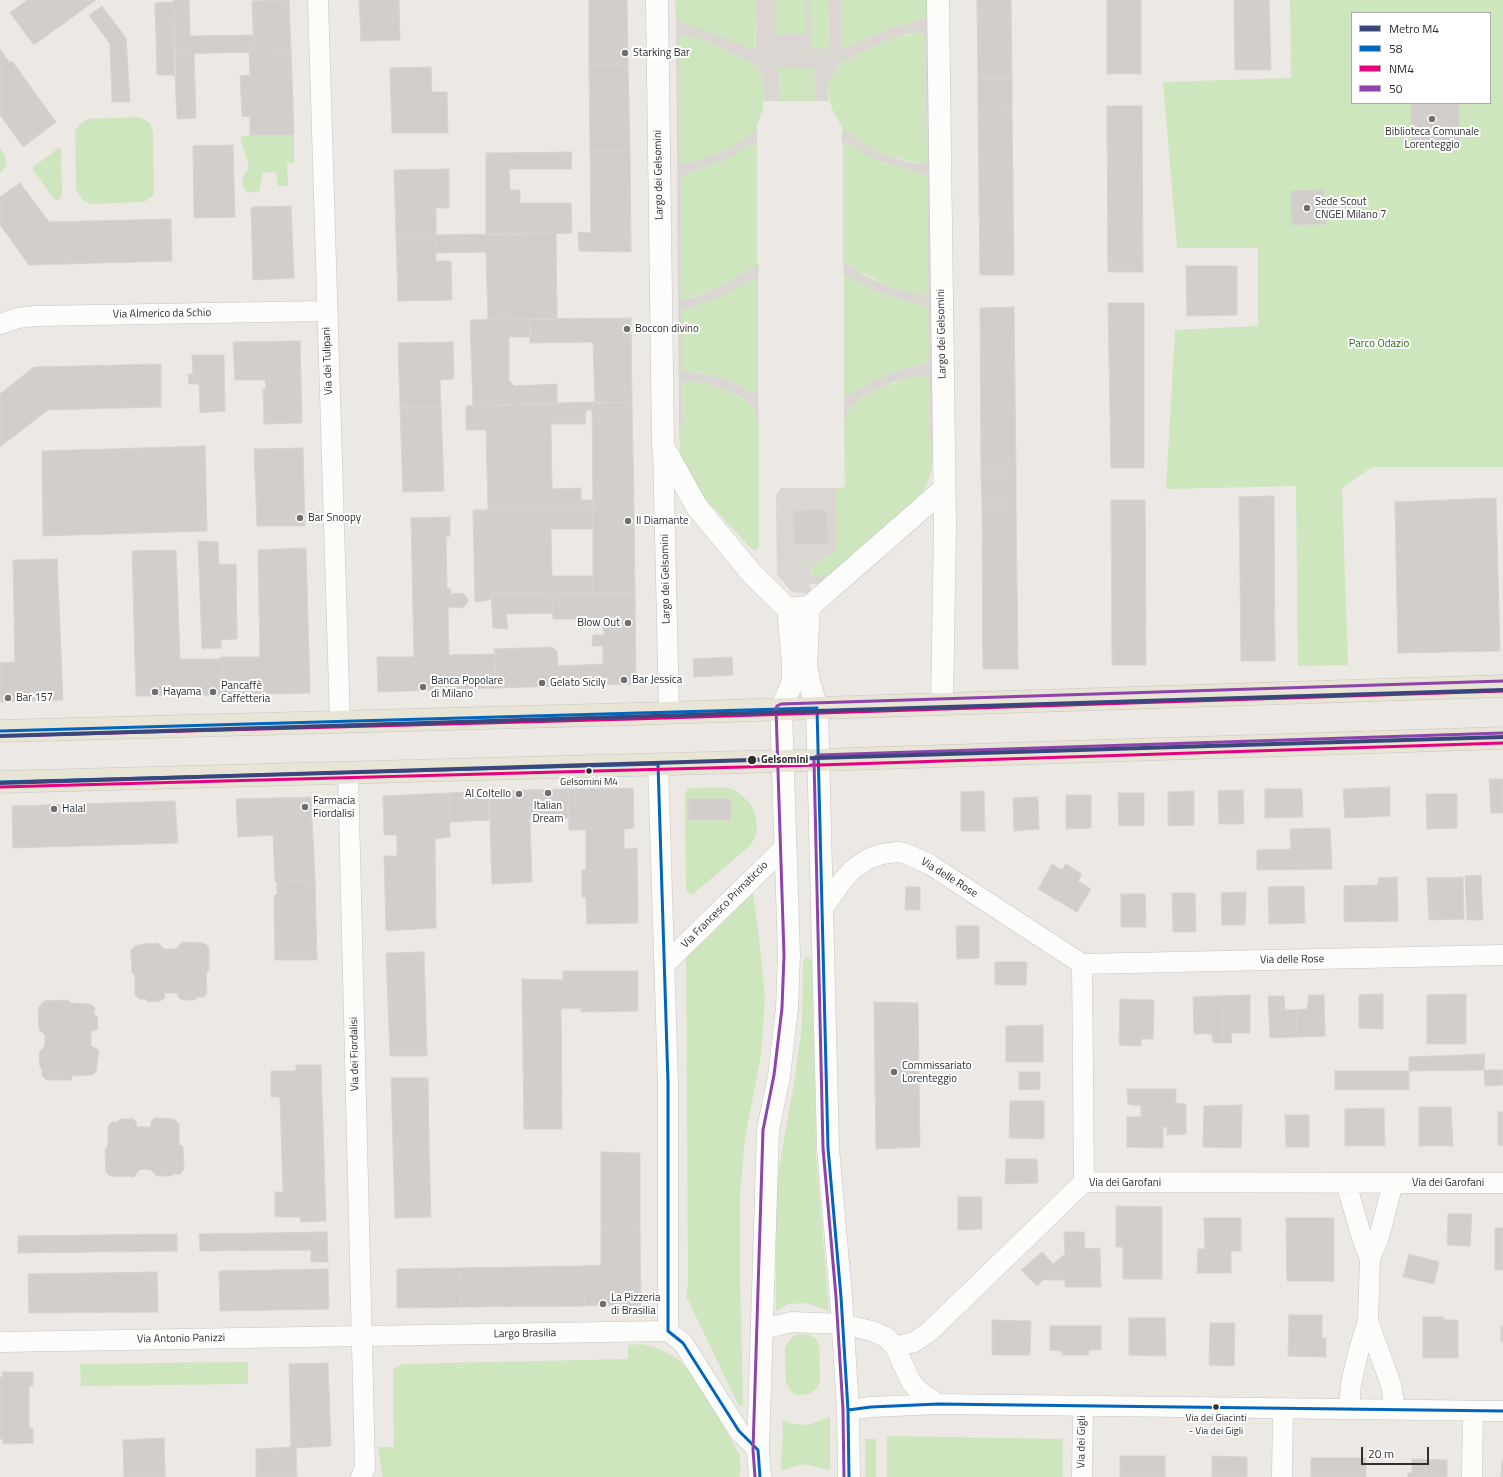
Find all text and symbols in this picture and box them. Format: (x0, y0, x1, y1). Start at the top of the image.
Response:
legend (1351, 12, 1491, 104)
text: Metro M4 (1389, 19, 1439, 38)
text: 58 (1389, 39, 1402, 58)
place label: Starking Bar (633, 46, 690, 60)
marker: Starking Bar (620, 48, 630, 58)
text: NM4 (1389, 59, 1414, 78)
text: 50 (1389, 79, 1402, 98)
marker: Biblioteca Comunale Lorenteggio (1427, 114, 1437, 124)
place label: Biblioteca Comunale Lorenteggio (1385, 125, 1479, 151)
street label: Largo dei Gelsomini (652, 130, 666, 220)
place label: Sede Scout CNGEI Milano 7 (1315, 195, 1386, 221)
marker: Sede Scout CNGEI Milano 7 (1302, 203, 1312, 213)
street label: Largo dei Gelsomini (935, 289, 949, 379)
street label: Via Almerico da Schio (113, 307, 211, 321)
place label: Boccon divino (635, 322, 699, 336)
marker: Boccon divino (622, 324, 632, 334)
street label: Via dei Tulipani (320, 327, 336, 395)
park label: Parco Odazio (1349, 337, 1409, 351)
place label: Bar Snoopy (308, 511, 361, 525)
marker: Bar Snoopy (295, 513, 305, 523)
place label: Il Diamante (636, 514, 689, 528)
marker: Il Diamante (623, 516, 633, 526)
street label: Largo dei Gelsomini (659, 534, 673, 624)
place label: Blow Out (577, 616, 620, 630)
marker: Blow Out (623, 618, 633, 628)
place label: Bar Jessica (632, 673, 682, 687)
place label: Banca Popolare di Milano (431, 674, 503, 700)
marker: Bar Jessica (619, 675, 629, 685)
place label: Gelato Sicily (550, 676, 606, 690)
marker: Gelato Sicily (537, 678, 547, 688)
place label: Pancaffè Caffetteria (221, 679, 270, 705)
marker: Banca Popolare di Milano (418, 682, 428, 692)
place label: Hayama (163, 685, 201, 699)
marker: Hayama (150, 687, 160, 697)
marker: Pancaffè Caffetteria (208, 687, 218, 697)
place label: Bar 157 (16, 691, 53, 705)
marker: Bar 157 (3, 693, 13, 703)
place label: Gelsomini (761, 753, 808, 767)
marker: Gelsomini (746, 754, 758, 766)
marker: Gelsomini M4 (584, 766, 594, 776)
place label: Gelsomini M4 (560, 777, 618, 789)
place label: Al Coltello (465, 787, 511, 801)
marker: Italian Dream (543, 788, 553, 798)
marker: Al Coltello (514, 789, 524, 799)
place label: Farmacia Fiordalisi (313, 794, 355, 820)
place label: Italian Dream (532, 799, 564, 825)
place label: Halal (62, 802, 86, 816)
marker: Farmacia Fiordalisi (300, 802, 310, 812)
marker: Halal (49, 804, 59, 814)
street label: Via delle Rose (918, 855, 980, 901)
street label: Via Francesco Primaticcio (679, 859, 771, 951)
street label: Via delle Rose (1260, 953, 1324, 967)
street label: Via dei Fiordalisi (348, 1017, 362, 1091)
place label: Commissariato Lorenteggio (902, 1059, 972, 1085)
marker: Commissariato Lorenteggio (889, 1067, 899, 1077)
street label: Via dei Garofani (1089, 1176, 1161, 1190)
street label: Via dei Garofani (1412, 1176, 1484, 1190)
place label: La Pizzeria di Brasilia (611, 1291, 660, 1317)
marker: La Pizzeria di Brasilia (598, 1299, 608, 1309)
street label: Largo Brasilia (494, 1327, 556, 1341)
street label: Via Antonio Panizzi (137, 1332, 225, 1346)
marker: Via dei Giacinti - Via dei Gigli (1211, 1402, 1221, 1412)
place label: Via dei Giacinti - Via dei Gigli (1186, 1413, 1246, 1436)
street label: Via dei Gigli (1075, 1416, 1089, 1468)
scale bar (1363, 1439, 1431, 1465)
text: 20 m (1368, 1444, 1394, 1463)

